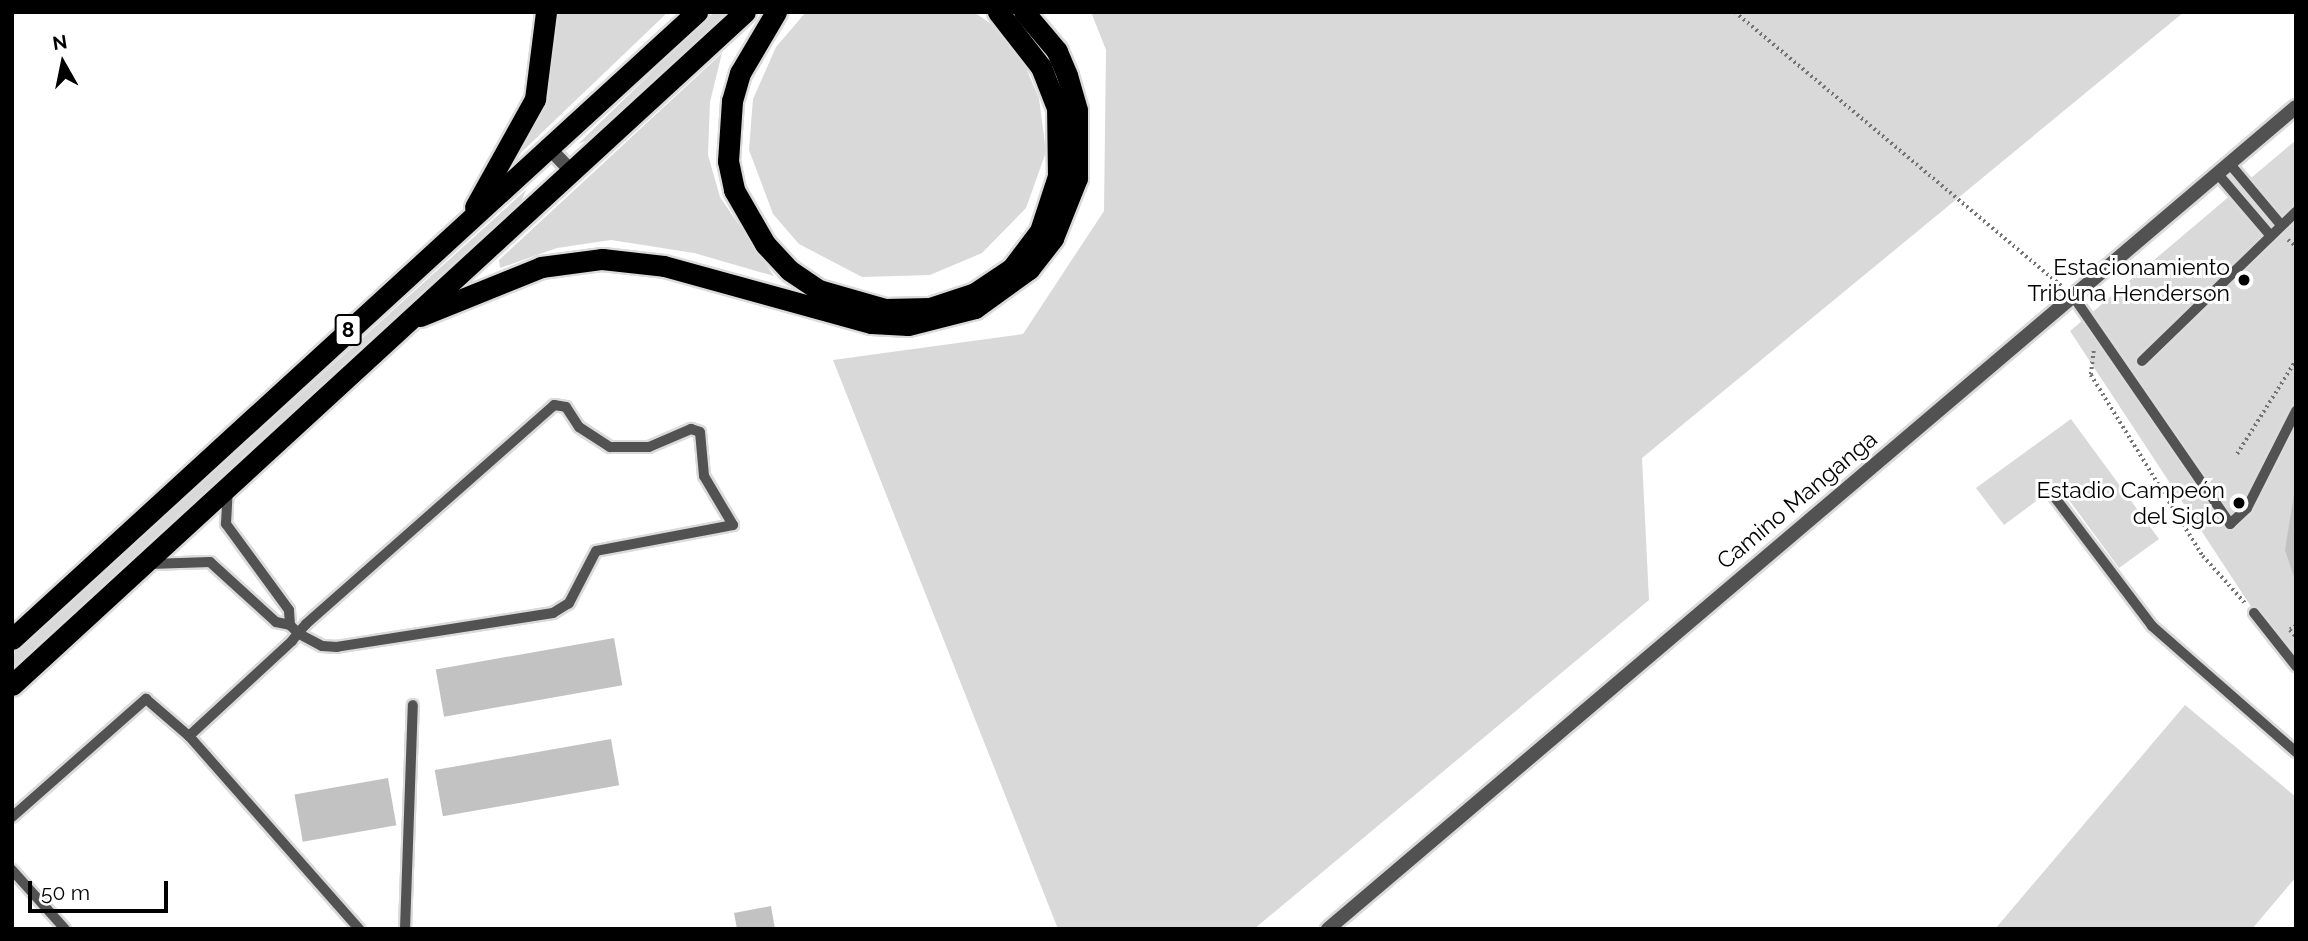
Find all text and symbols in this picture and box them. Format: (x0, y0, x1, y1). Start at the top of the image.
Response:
north arrow (28, 28, 98, 98)
text: N (51, 30, 69, 54)
place label: Estacionamiento Tribuna Henderson (2028, 253, 2230, 307)
marker: Estacionamiento Tribuna Henderson (2236, 272, 2252, 288)
road number: 8 (334, 312, 362, 348)
street label: Camino Manganga (1711, 425, 1883, 575)
place label: Estadio Campeón del Siglo (2037, 476, 2225, 530)
marker: Estadio Campeón del Siglo (2231, 495, 2247, 511)
scale bar (32, 867, 172, 911)
text: 50 m (41, 880, 90, 905)

